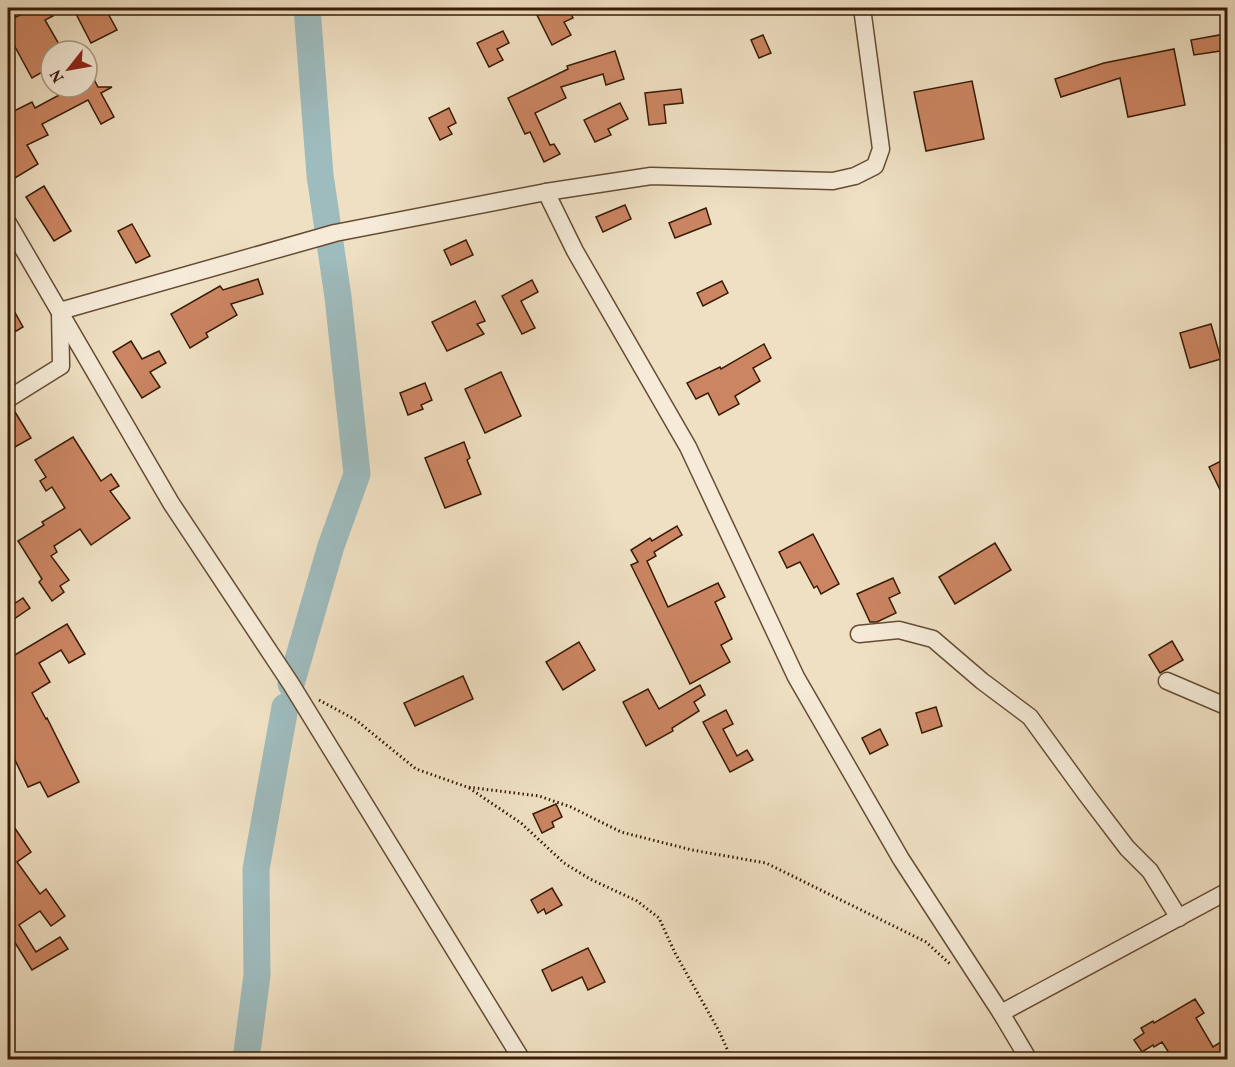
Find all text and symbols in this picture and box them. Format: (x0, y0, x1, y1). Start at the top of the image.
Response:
north arrow (39, 39, 99, 99)
text: N (45, 65, 70, 86)

